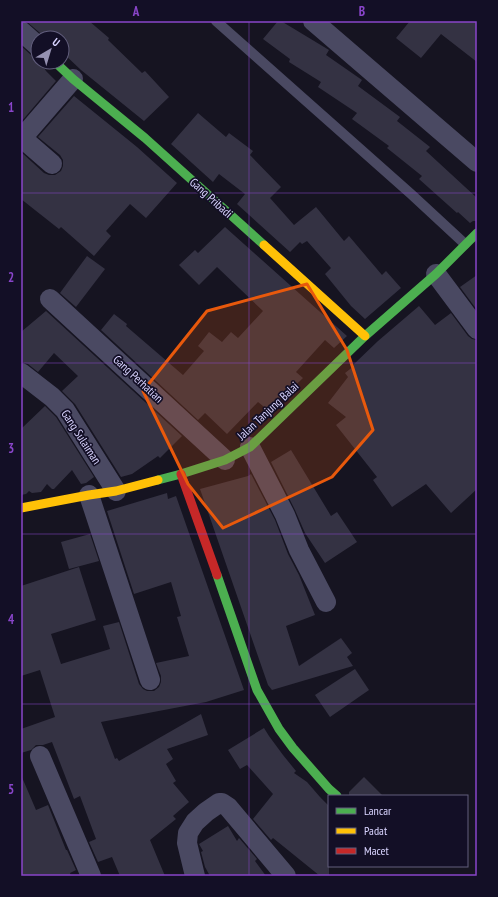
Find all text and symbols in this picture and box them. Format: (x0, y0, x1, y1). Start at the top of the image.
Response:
text: A (132, 3, 140, 20)
text: B (359, 3, 365, 20)
north arrow (30, 30, 70, 70)
text: U (50, 35, 63, 50)
text: 1 (8, 99, 14, 116)
street label: Gang Pribadi (187, 174, 236, 221)
text: 2 (8, 269, 14, 286)
street label: Gang Perhatian (110, 352, 167, 406)
street label: Jalan Tanjung Balai (233, 378, 302, 444)
street label: Gang Sulaiman (58, 407, 105, 467)
text: 3 (8, 440, 14, 457)
text: 4 (8, 611, 15, 628)
text: 5 (8, 781, 14, 798)
legend (328, 795, 468, 867)
text: Lancar (364, 803, 392, 818)
text: Padat (364, 823, 388, 838)
text: Macet (364, 843, 389, 858)

